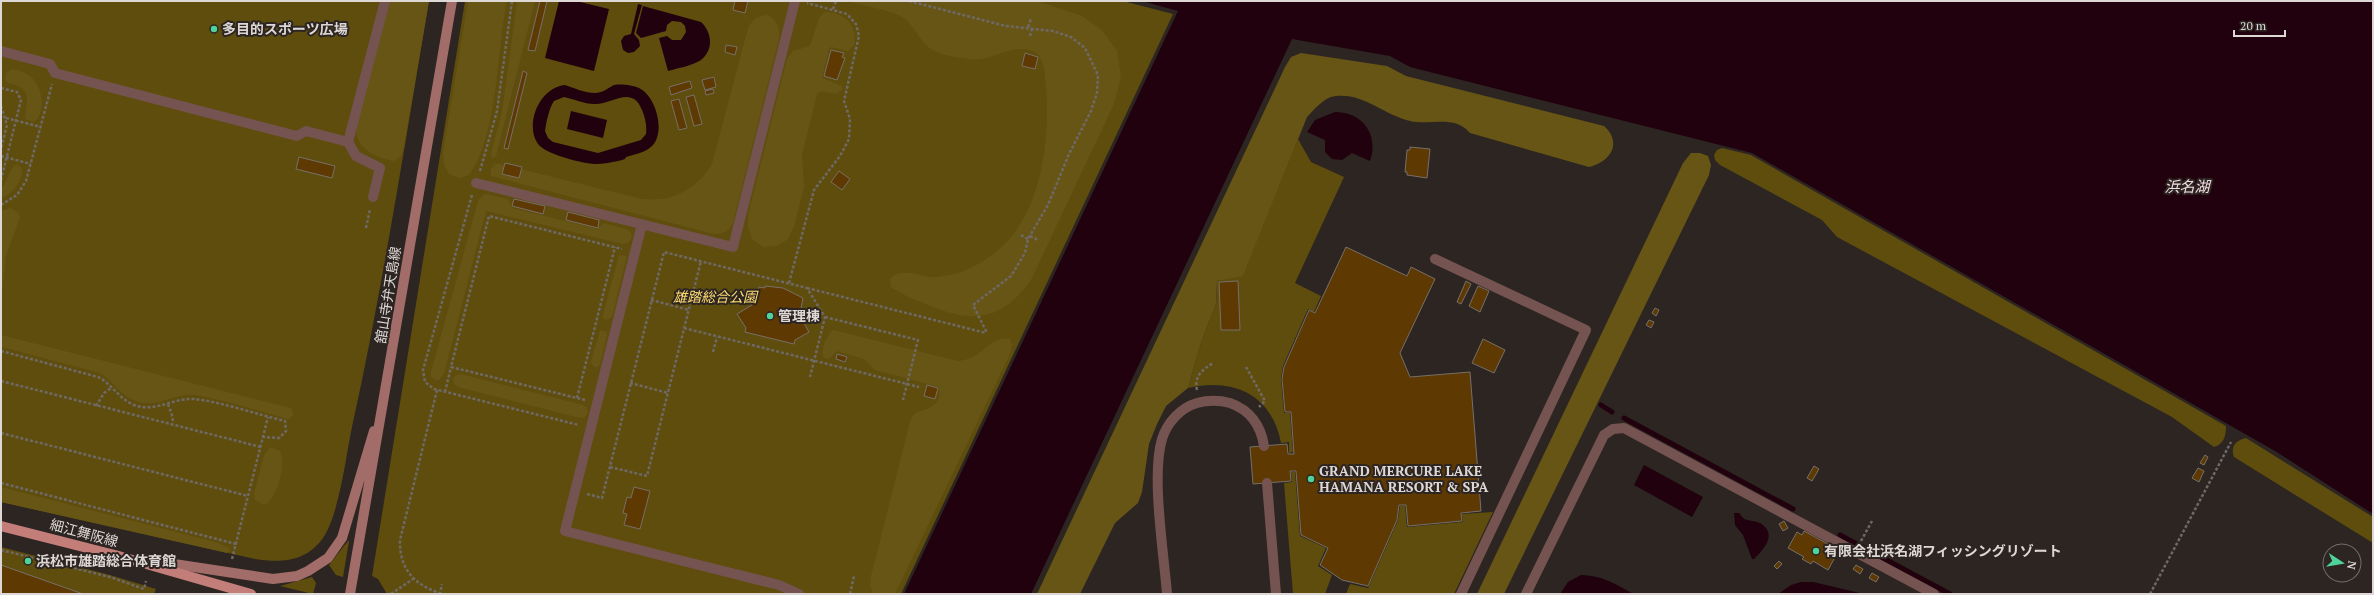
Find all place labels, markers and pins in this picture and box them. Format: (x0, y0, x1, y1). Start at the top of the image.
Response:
place label: 多目的スポーツ広場 (222, 19, 348, 38)
marker: 多目的スポーツ広場 (209, 24, 219, 34)
place label: 管理棟 (778, 306, 820, 325)
marker: 管理棟 (765, 311, 775, 321)
place label: GRAND MERCURE LAKE HAMANA RESORT & SPA (1319, 461, 1489, 496)
marker: GRAND MERCURE LAKE HAMANA RESORT & SPA (1306, 474, 1316, 484)
place label: 有限会社浜名湖フィッシングリゾート (1824, 541, 2062, 560)
marker: 有限会社浜名湖フィッシングリゾート (1811, 546, 1821, 556)
place label: 浜松市雄踏総合体育館 (36, 551, 176, 570)
marker: 浜松市雄踏総合体育館 (23, 556, 33, 566)

